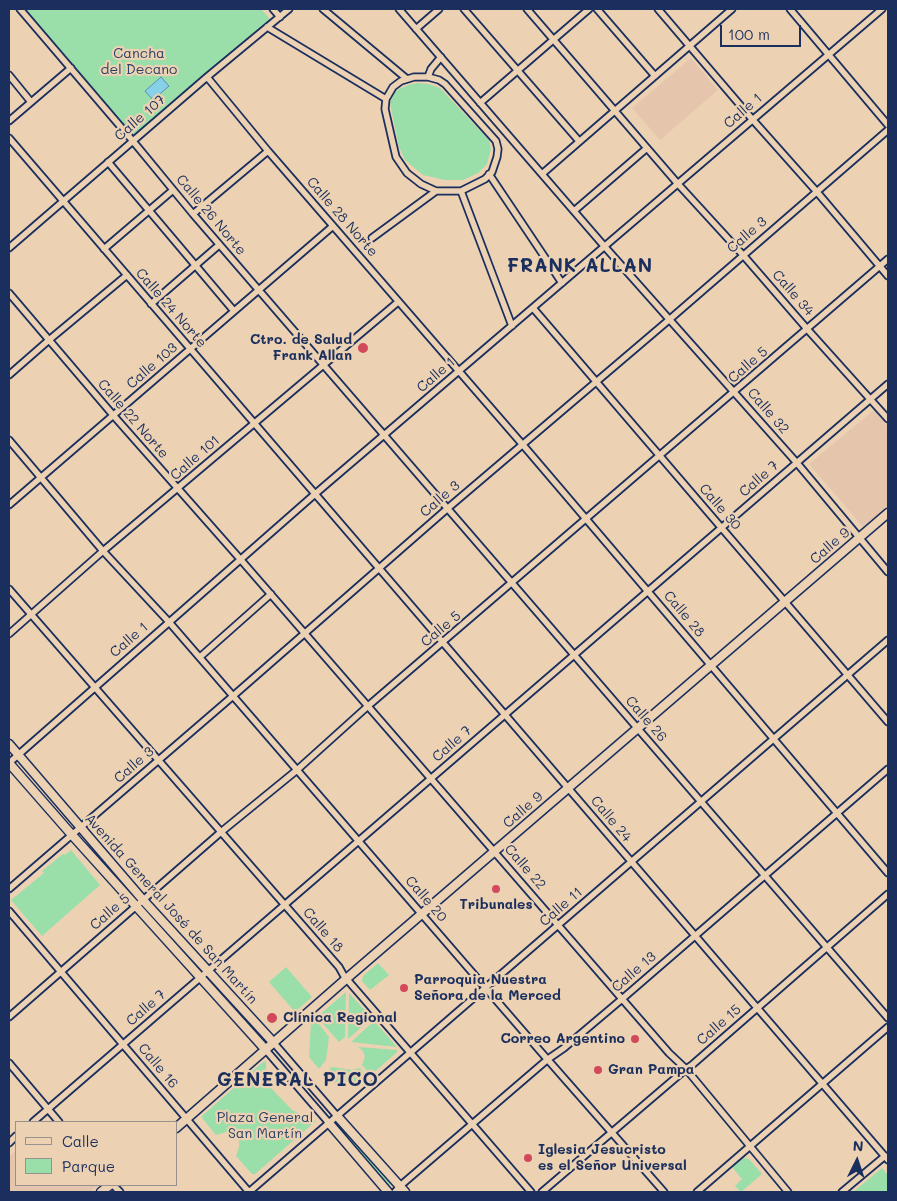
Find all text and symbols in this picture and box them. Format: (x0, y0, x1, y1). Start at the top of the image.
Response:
scale bar (722, 15, 803, 47)
text: 100 m (728, 24, 770, 44)
park label: Cancha del Decano (101, 46, 177, 78)
street label: Calle 1 (720, 90, 766, 132)
street label: Calle 107 (111, 91, 169, 145)
street label: Calle 26 Norte (172, 171, 250, 259)
street label: Calle 28 Norte (303, 174, 381, 260)
street label: Calle 3 (724, 213, 770, 257)
district label: FRANK ALLAN (505, 255, 655, 277)
street label: Calle 24 Norte (132, 265, 210, 351)
street label: Calle 34 (769, 267, 817, 319)
place label: Ctro. de Salud Frank Allan (250, 332, 352, 364)
street label: Calle 103 (123, 339, 181, 393)
marker: Ctro. de Salud Frank Allan (356, 341, 370, 355)
street label: Calle 5 (725, 343, 771, 387)
street label: Calle 1 (413, 354, 459, 396)
street label: Calle 22 Norte (94, 376, 172, 462)
street label: Calle 32 (744, 385, 792, 437)
street label: Calle 101 (167, 432, 223, 484)
street label: Calle 7 (736, 457, 782, 501)
street label: Calle 3 (417, 477, 463, 521)
street label: Calle 30 (695, 480, 745, 534)
street label: Calle 9 (807, 524, 853, 568)
street label: Calle 28 (660, 587, 708, 641)
street label: Calle 5 (418, 607, 464, 651)
street label: Calle 1 (106, 619, 152, 661)
street label: Calle 26 (622, 693, 670, 745)
street label: Calle 7 (429, 722, 475, 766)
street label: Calle 3 (111, 743, 157, 787)
street label: Calle 9 (500, 788, 546, 832)
street label: Calle 24 (587, 793, 635, 845)
street label: Avenida General José de San Martín (81, 811, 261, 1007)
street label: Calle 22 (501, 841, 549, 893)
street label: Calle 20 (402, 873, 450, 925)
marker: Tribunales (490, 883, 502, 895)
street label: Calle 11 (536, 884, 586, 930)
street label: Calle 5 (87, 890, 133, 934)
place label: Tribunales (459, 897, 533, 913)
street label: Calle 18 (299, 904, 347, 956)
street label: Calle 13 (608, 948, 660, 996)
place label: Parroquia Nuestra Señora de la Merced (414, 972, 561, 1004)
marker: Parroquia Nuestra Señora de la Merced (398, 982, 410, 994)
street label: Calle 7 (123, 986, 169, 1030)
street label: Calle 15 (693, 1001, 745, 1049)
place label: Clínica Regional (283, 1010, 397, 1026)
marker: Clínica Regional (265, 1011, 279, 1025)
place label: Correo Argentino (500, 1031, 625, 1047)
marker: Correo Argentino (629, 1033, 641, 1045)
street label: Calle 16 (134, 1040, 182, 1092)
place label: Gran Pampa (608, 1062, 694, 1078)
marker: Gran Pampa (592, 1064, 604, 1076)
district label: GENERAL PICO (216, 1069, 380, 1091)
park label: Plaza General San Martín (217, 1110, 313, 1142)
legend (15, 1121, 178, 1186)
text: Calle (62, 1131, 99, 1151)
north arrow (832, 1136, 882, 1186)
text: N (852, 1136, 864, 1155)
place label: Iglesia Jesucristo es el Señor Universal (538, 1142, 687, 1174)
marker: Iglesia Jesucristo es el Señor Universal (522, 1152, 534, 1164)
text: Parque (62, 1156, 115, 1176)

